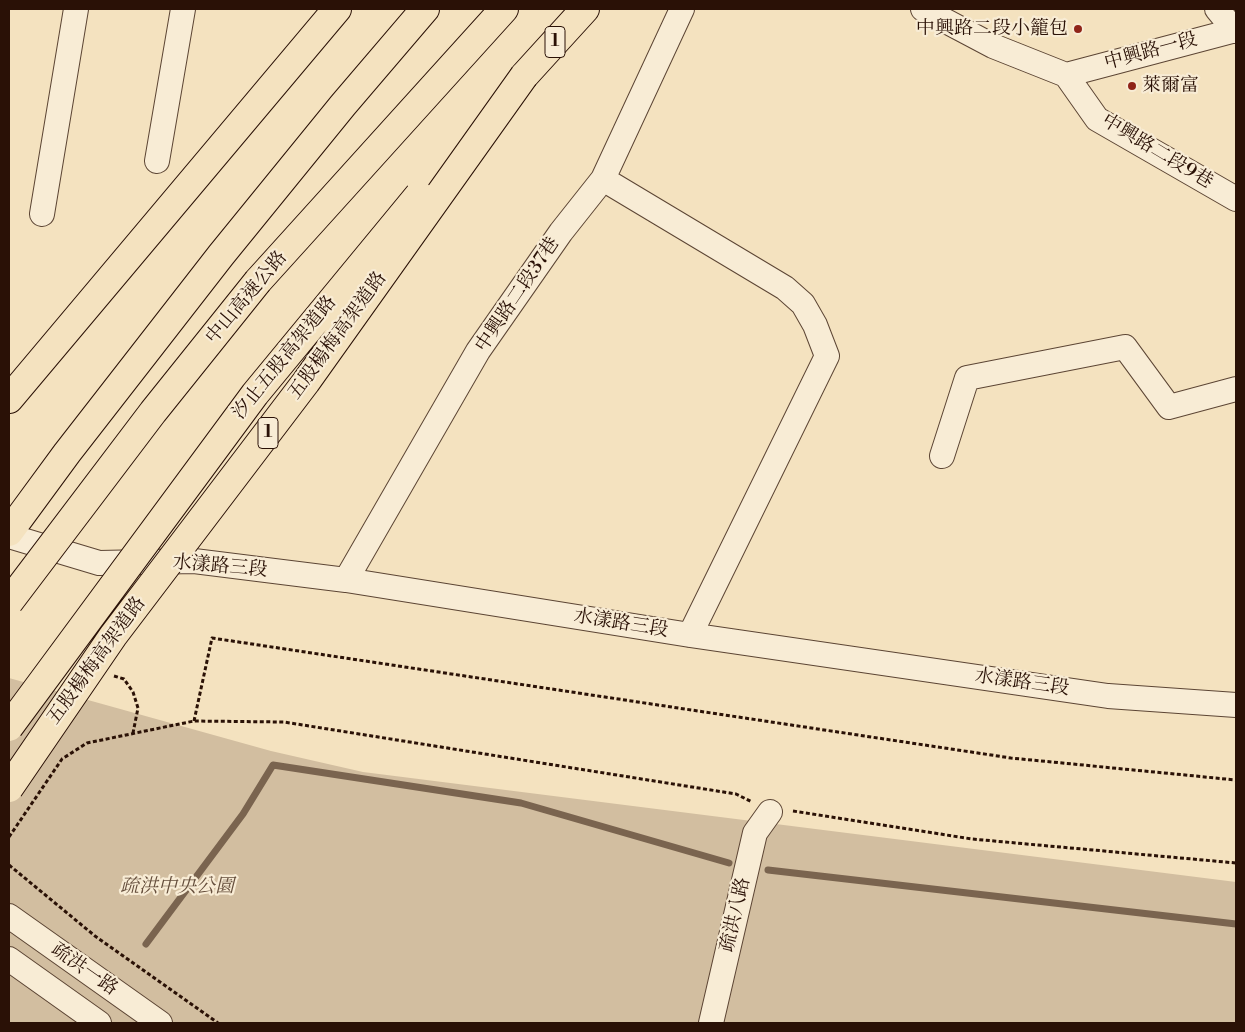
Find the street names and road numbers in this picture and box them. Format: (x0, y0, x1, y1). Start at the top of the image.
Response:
road number: 1 (545, 27, 565, 58)
street label: 中興路一段 (1102, 29, 1200, 75)
street label: 中興路二段9巷 (1097, 110, 1217, 194)
street label: 中興路二段37巷 (471, 233, 565, 357)
street label: 中山高速公路 (202, 247, 292, 349)
street label: 五股楊梅高架道路 (284, 268, 392, 404)
street label: 汐止五股高架道路 (228, 292, 342, 424)
road number: 1 (258, 418, 278, 448)
street label: 水漾路三段 (172, 552, 268, 582)
street label: 五股楊梅高架道路 (43, 593, 151, 729)
street label: 水漾路三段 (572, 605, 670, 643)
street label: 水漾路三段 (973, 665, 1071, 701)
street label: 疏洪八路 (716, 875, 756, 955)
street label: 疏洪一路 (46, 939, 122, 1001)

